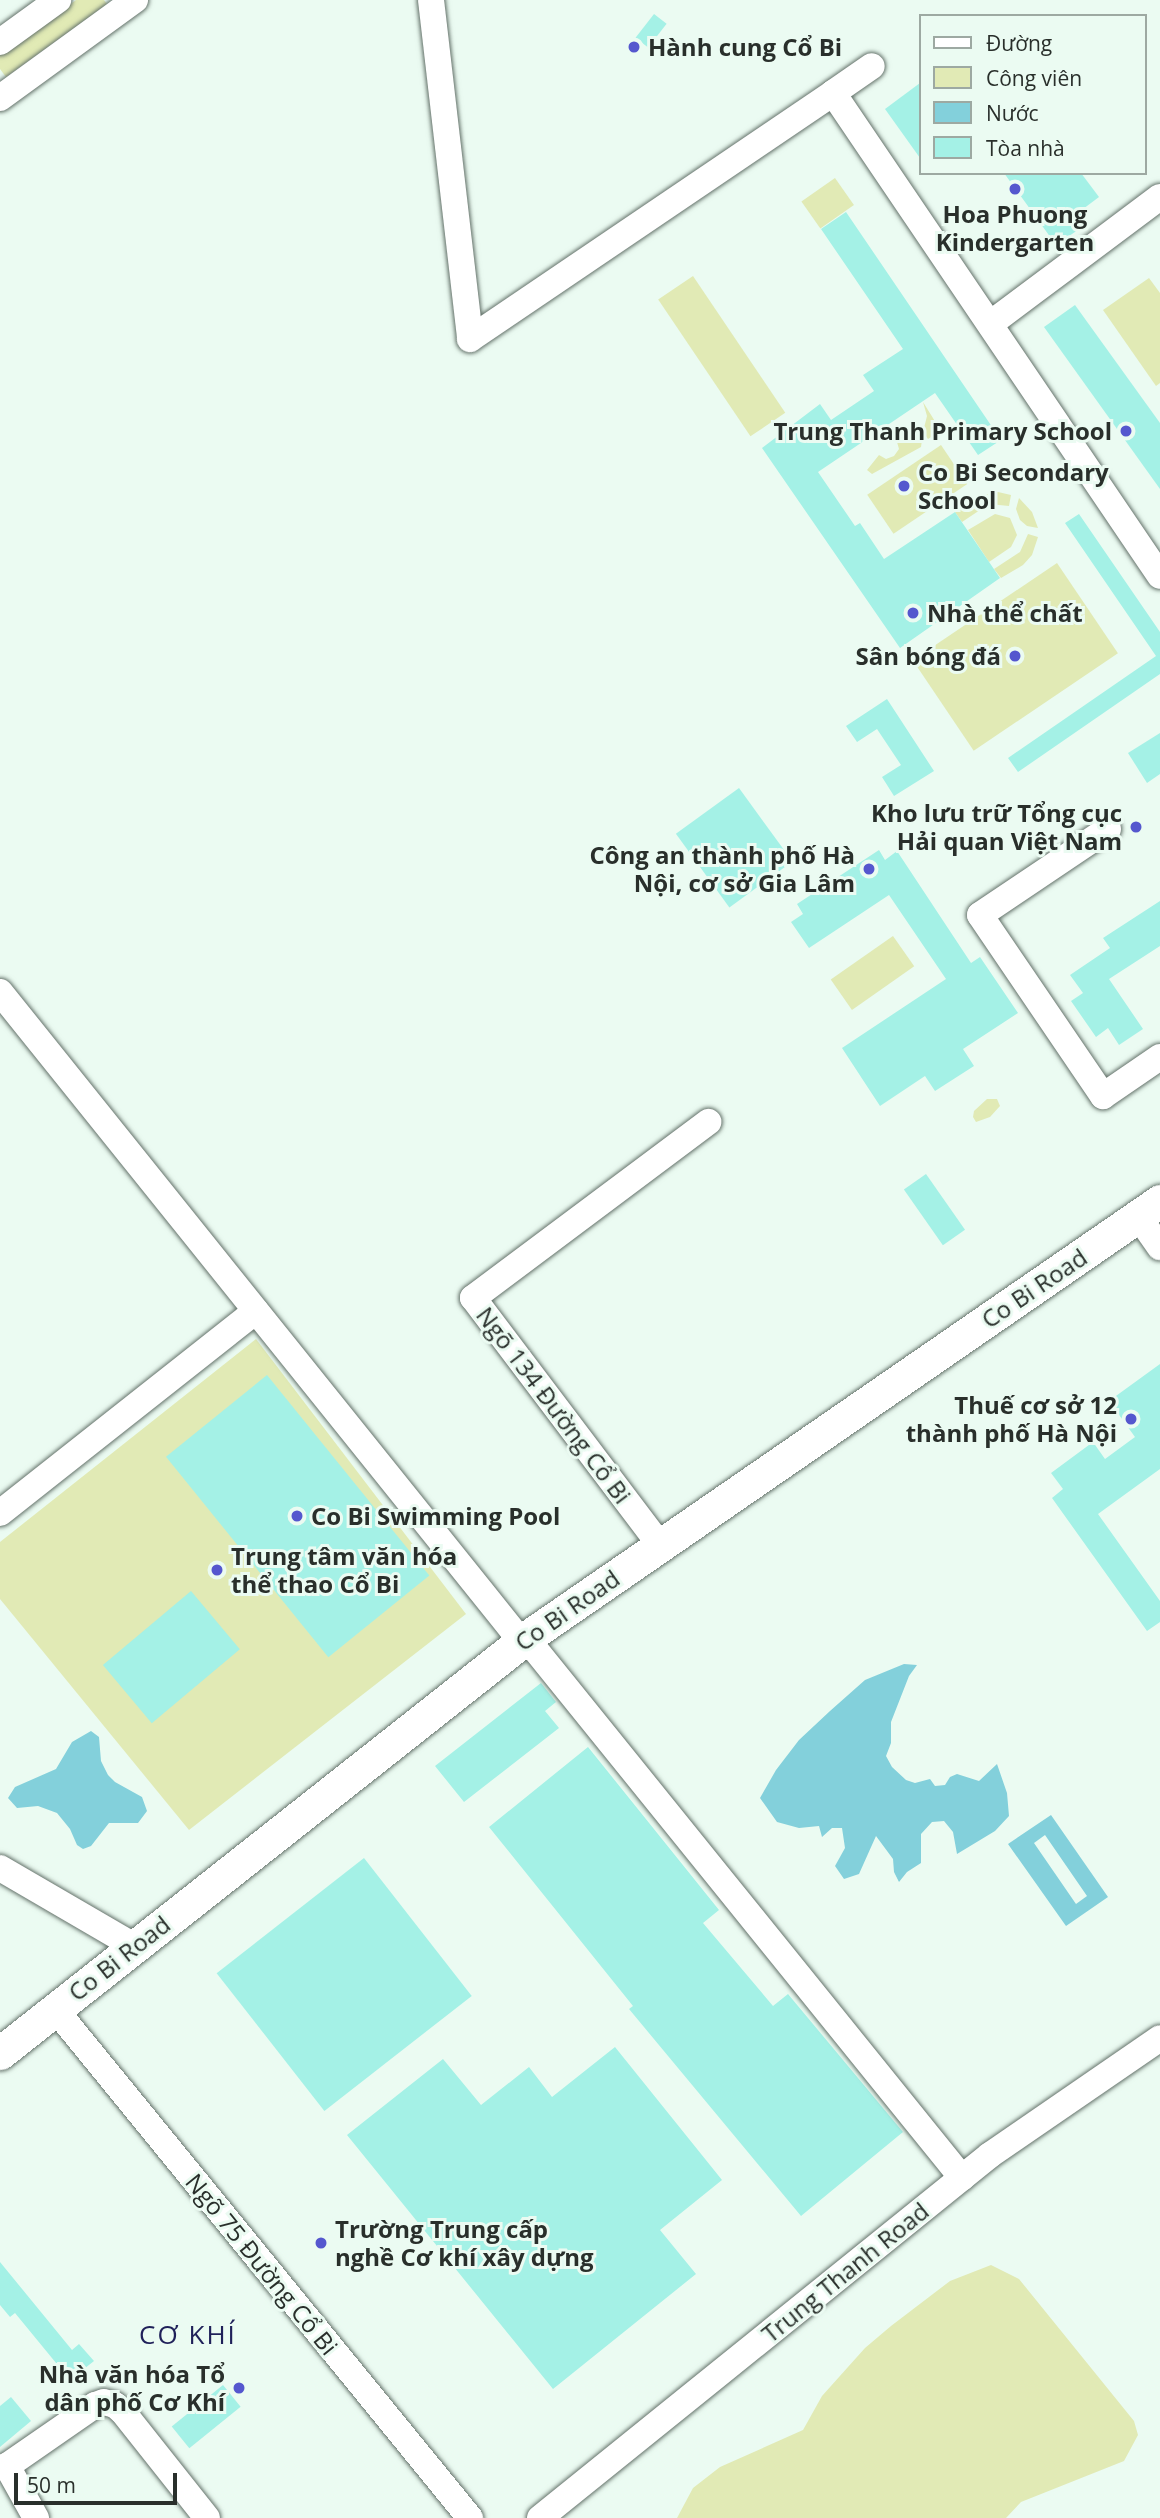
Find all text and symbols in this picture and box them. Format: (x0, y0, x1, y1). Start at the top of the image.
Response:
legend (918, 14, 1146, 175)
text: Đường (986, 29, 1052, 57)
place label: Hành cung Cổ Bi (648, 33, 842, 61)
marker: Hành cung Cổ Bi (626, 39, 642, 55)
text: Công viên (986, 64, 1082, 92)
text: Nước (986, 99, 1039, 127)
text: Tòa nhà (986, 134, 1065, 162)
marker: Hoa Phuong Kindergarten (1007, 181, 1023, 197)
place label: Hoa Phuong Kindergarten (936, 200, 1094, 256)
place label: Trung Thanh Primary School (773, 417, 1112, 445)
marker: Trung Thanh Primary School (1118, 423, 1134, 439)
place label: Co Bi Secondary School (918, 458, 1109, 514)
marker: Co Bi Secondary School (896, 478, 912, 494)
place label: Nhà thể chất (927, 599, 1083, 627)
marker: Nhà thể chất (905, 605, 921, 621)
place label: Sân bóng đá (856, 642, 1001, 670)
marker: Sân bóng đá (1007, 648, 1023, 664)
place label: Kho lưu trữ Tổng cục Hải quan Việt Nam (871, 799, 1122, 855)
marker: Kho lưu trữ Tổng cục Hải quan Việt Nam (1128, 819, 1144, 835)
place label: Công an thành phố Hà Nội, cơ sở Gia Lâm (589, 841, 855, 897)
marker: Công an thành phố Hà Nội, cơ sở Gia Lâm (861, 861, 877, 877)
street label: Co Bi Road (976, 1242, 1092, 1334)
street label: Ngõ 134 Đường Cổ Bi (471, 1301, 637, 1509)
place label: Thuế cơ sở 12 thành phố Hà Nội (906, 1391, 1117, 1447)
marker: Thuế cơ sở 12 thành phố Hà Nội (1123, 1411, 1139, 1427)
place label: Co Bi Swimming Pool (311, 1502, 560, 1530)
marker: Co Bi Swimming Pool (289, 1508, 305, 1524)
place label: Trung tâm văn hóa thể thao Cổ Bi (231, 1542, 457, 1598)
marker: Trung tâm văn hóa thể thao Cổ Bi (209, 1562, 225, 1578)
street label: Co Bi Road (509, 1564, 625, 1656)
street label: Co Bi Road (63, 1909, 175, 2007)
street label: Ngõ 75 Đường Cổ Bi (180, 2168, 344, 2360)
street label: Trung Thanh Road (756, 2196, 934, 2348)
place label: Trường Trung cấp nghề Cơ khí xây dựng (335, 2215, 594, 2271)
marker: Trường Trung cấp nghề Cơ khí xây dựng (313, 2235, 329, 2251)
district label: CƠ KHÍ (140, 2319, 236, 2351)
place label: Nhà văn hóa Tổ dân phố Cơ Khí (39, 2360, 225, 2416)
marker: Nhà văn hóa Tổ dân phố Cơ Khí (231, 2380, 247, 2396)
scale bar (18, 2458, 180, 2502)
text: 50 m (27, 2471, 76, 2499)

